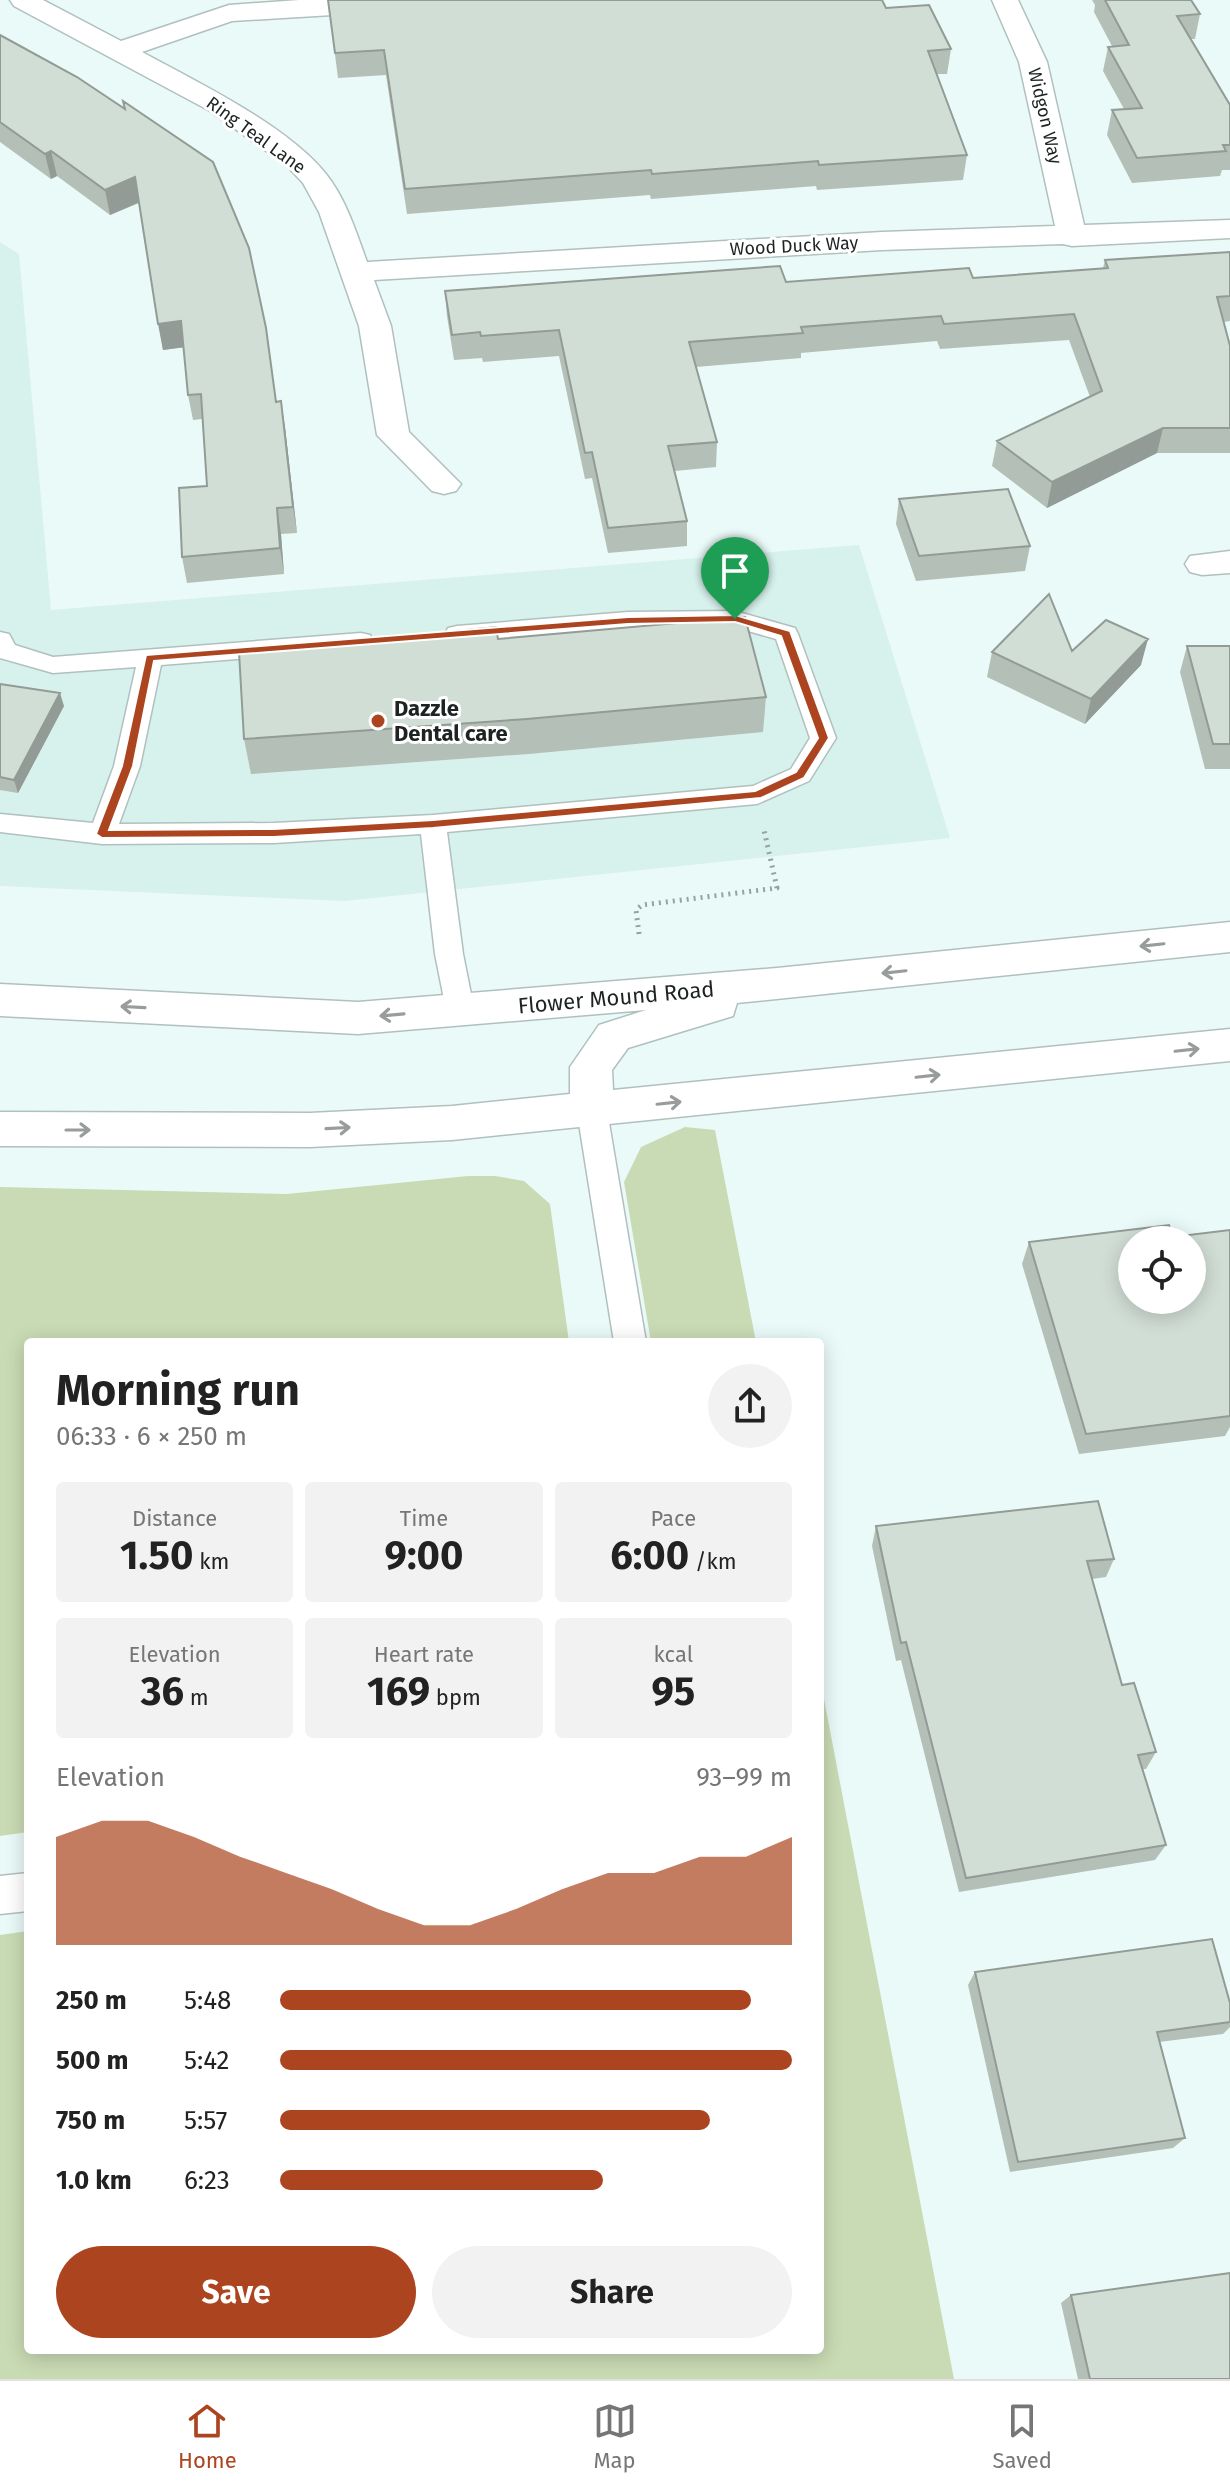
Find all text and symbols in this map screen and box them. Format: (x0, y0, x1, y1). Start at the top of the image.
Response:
street label: Widgon Way (1023, 66, 1067, 167)
street label: Ring Teal Lane (202, 92, 310, 178)
street label: Wood Duck Way (729, 232, 859, 260)
pin (701, 537, 769, 619)
icon: arrive (713, 549, 757, 593)
place label: Dazzle Dental care (394, 695, 508, 747)
marker: Dazzle Dental care (369, 712, 387, 730)
one-way arrow (1139, 937, 1166, 952)
one-way arrow (881, 964, 908, 979)
street label: Flower Mound Road (517, 975, 715, 1020)
one-way arrow (120, 999, 147, 1014)
one-way arrow (379, 1008, 406, 1023)
one-way arrow (1173, 1042, 1199, 1057)
one-way arrow (914, 1068, 941, 1083)
one-way arrow (655, 1095, 682, 1110)
one-way arrow (324, 1121, 351, 1136)
one-way arrow (64, 1122, 91, 1138)
map controls (1118, 1226, 1206, 1314)
button: locate (1118, 1226, 1206, 1314)
text: Morning run (56, 1364, 300, 1417)
button: share (708, 1364, 792, 1448)
text: 06:33 · 6 × 250 m (56, 1421, 247, 1452)
text: Distance (132, 1505, 217, 1532)
text: Time (400, 1505, 448, 1532)
text: Pace (651, 1505, 696, 1532)
text: 1.50 (120, 1532, 193, 1580)
text: 9:00 (385, 1532, 463, 1580)
text: 6:00 (610, 1532, 689, 1580)
text: km (193, 1548, 229, 1575)
text: /km (689, 1548, 737, 1575)
text: Elevation (129, 1641, 221, 1668)
text: Heart rate (374, 1641, 474, 1668)
text: kcal (654, 1641, 693, 1668)
text: 36 (141, 1668, 184, 1716)
text: 169 (367, 1668, 430, 1716)
text: 95 (651, 1668, 695, 1716)
text: m (184, 1684, 209, 1711)
text: bpm (430, 1684, 481, 1711)
text: Elevation (56, 1762, 165, 1793)
text: 93–99 m (696, 1762, 792, 1793)
text: 250 m (56, 1985, 127, 2016)
text: 5:48 (184, 1985, 231, 2016)
text: 500 m (56, 2045, 129, 2076)
text: 5:42 (184, 2045, 229, 2076)
text: 750 m (56, 2105, 125, 2136)
text: 5:57 (184, 2105, 227, 2136)
text: 1.0 km (56, 2165, 132, 2196)
text: 6:23 (184, 2165, 230, 2196)
button: Save (56, 2246, 416, 2338)
button: Share (432, 2246, 792, 2338)
tab: Home (178, 2399, 237, 2474)
tab: Map (593, 2399, 637, 2474)
tab: Saved (993, 2399, 1052, 2474)

